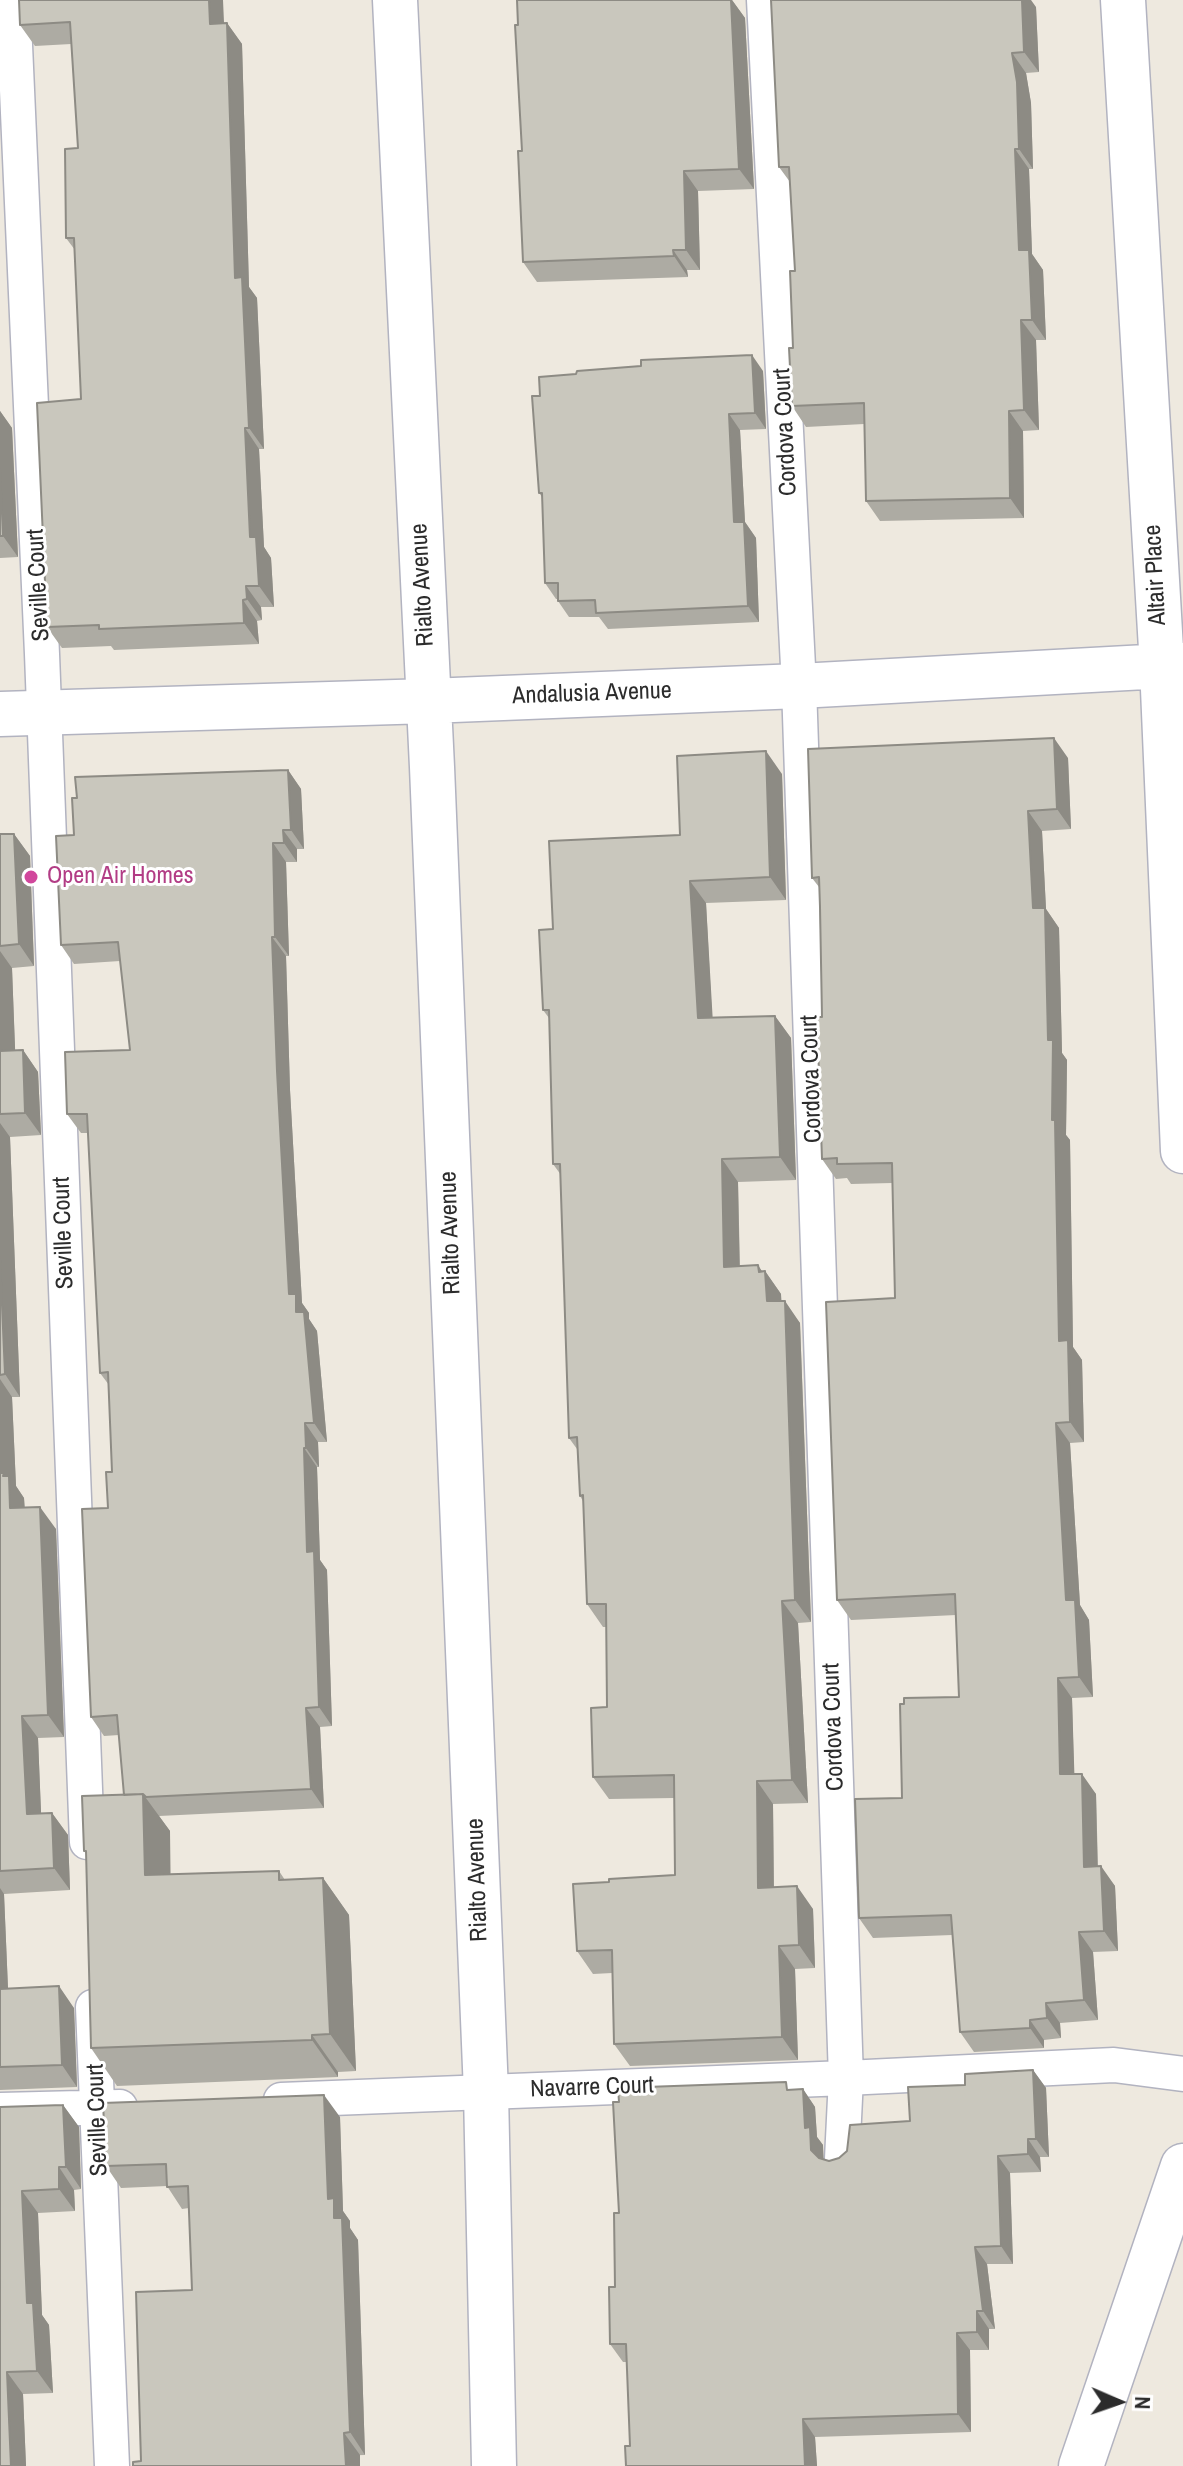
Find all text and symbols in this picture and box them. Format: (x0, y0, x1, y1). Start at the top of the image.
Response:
street label: Cordova Court (768, 367, 804, 497)
street label: Rialto Avenue (405, 523, 441, 647)
street label: Altair Place (1139, 524, 1173, 626)
street label: Seville Court (22, 528, 56, 642)
street label: Andalusia Avenue (512, 677, 672, 711)
place label: Open Air Homes (47, 863, 194, 891)
marker: Open Air Homes (22, 868, 40, 886)
street label: Cordova Court (795, 1015, 829, 1143)
street label: Rialto Avenue (434, 1171, 468, 1295)
street label: Seville Court (48, 1176, 80, 1290)
street label: Cordova Court (817, 1663, 851, 1791)
street label: Rialto Avenue (461, 1818, 495, 1942)
street label: Seville Court (82, 2063, 114, 2177)
street label: Navarre Court (530, 2071, 654, 2105)
north arrow (1079, 2362, 1159, 2442)
text: N (1128, 2396, 1158, 2410)

